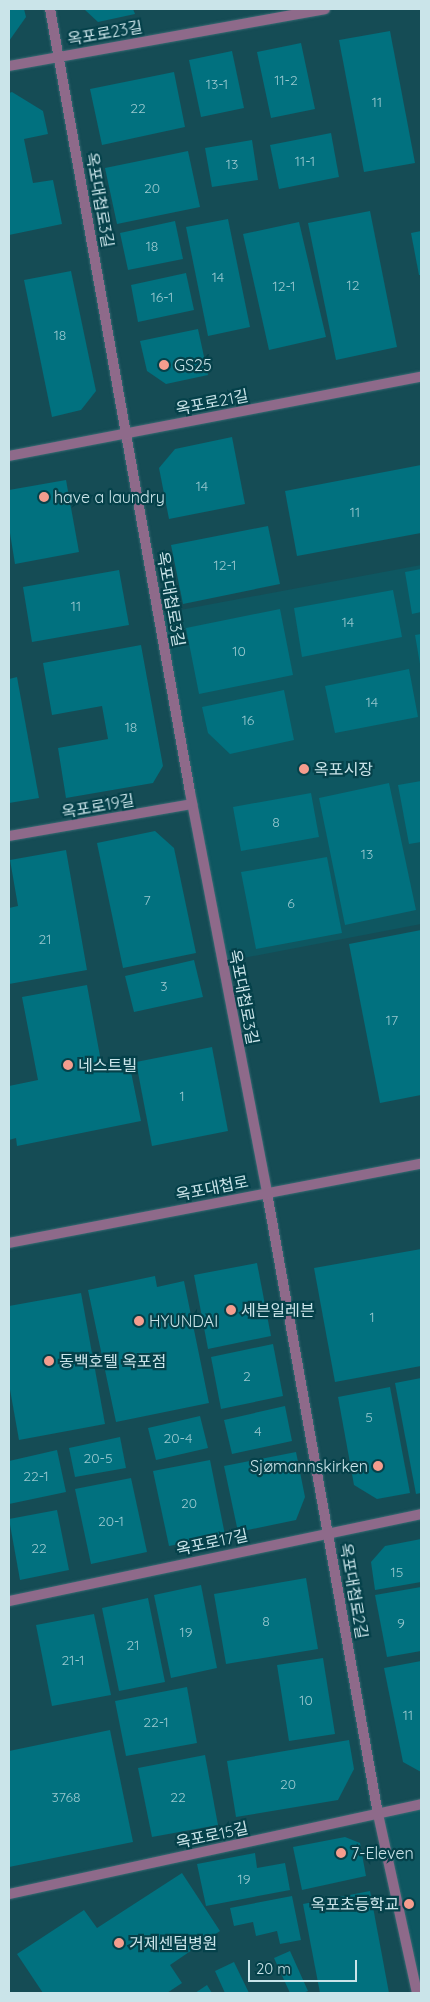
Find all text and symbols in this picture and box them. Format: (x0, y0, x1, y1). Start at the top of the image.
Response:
street label: 옥포로23길 (66, 17, 144, 49)
house number: 11-2 (274, 72, 298, 88)
house number: 13-1 (206, 76, 228, 92)
house number: 11 (372, 94, 382, 110)
house number: 22 (130, 100, 146, 116)
street label: 옥포대첩로3길 (82, 151, 118, 249)
house number: 11-1 (295, 153, 315, 169)
house number: 13 (226, 156, 238, 172)
house number: 20 (144, 180, 160, 196)
house number: 18 (146, 238, 158, 254)
house number: 14 (212, 269, 224, 285)
house number: 12 (347, 277, 359, 293)
house number: 12-1 (273, 278, 295, 294)
house number: 16-1 (151, 289, 173, 305)
house number: 18 (54, 327, 66, 343)
place label: GS25 (174, 355, 212, 375)
marker: GS25 (158, 359, 170, 371)
street label: 옥포로21길 (174, 386, 250, 418)
house number: 14 (196, 478, 208, 494)
place label: have a laundry (54, 487, 165, 507)
marker: have a laundry (38, 491, 50, 503)
house number: 11 (350, 504, 360, 520)
street label: 옥포대첩로3길 (153, 550, 189, 648)
house number: 12-1 (214, 557, 236, 573)
house number: 11 (71, 598, 81, 614)
house number: 14 (342, 614, 354, 630)
house number: 10 (232, 643, 246, 659)
house number: 14 (366, 694, 378, 710)
house number: 16 (242, 712, 254, 728)
house number: 18 (125, 719, 137, 735)
place label: 옥포시장 (314, 759, 373, 779)
marker: 옥포시장 (298, 763, 310, 775)
street label: 옥포로19길 (60, 790, 136, 822)
house number: 8 (272, 814, 280, 830)
house number: 13 (361, 846, 373, 862)
house number: 7 (143, 892, 151, 908)
house number: 6 (287, 895, 295, 911)
house number: 21 (39, 931, 51, 947)
street label: 옥포대첩로3길 (225, 948, 263, 1046)
house number: 3 (160, 978, 168, 994)
house number: 17 (386, 1012, 398, 1028)
place label: 네스트빌 (78, 1055, 137, 1075)
marker: 네스트빌 (62, 1059, 74, 1071)
house number: 1 (179, 1088, 185, 1104)
street label: 옥포대첩로 (174, 1172, 250, 1204)
place label: 세븐일레븐 (241, 1300, 315, 1320)
marker: 세븐일레븐 (225, 1304, 237, 1316)
house number: 1 (369, 1309, 375, 1325)
place label: HYUNDAI (149, 1311, 218, 1331)
marker: HYUNDAI (133, 1315, 145, 1327)
place label: 동백호텔 옥포점 (59, 1351, 166, 1371)
marker: 동백호텔 옥포점 (43, 1355, 55, 1367)
house number: 2 (243, 1368, 251, 1384)
house number: 5 (365, 1409, 373, 1425)
house number: 4 (254, 1423, 262, 1439)
house number: 20-4 (164, 1430, 192, 1446)
house number: 20-5 (83, 1450, 113, 1466)
place label: Sjømannskirken (250, 1456, 368, 1476)
marker: Sjømannskirken (372, 1460, 384, 1472)
house number: 22-1 (23, 1468, 49, 1484)
house number: 20 (181, 1495, 197, 1511)
house number: 20-1 (98, 1513, 124, 1529)
street label: 옥포로17길 (174, 1525, 250, 1559)
house number: 22 (31, 1540, 47, 1556)
street label: 옥포대첩로2길 (336, 1541, 372, 1641)
house number: 15 (391, 1564, 403, 1580)
house number: 8 (262, 1613, 270, 1629)
house number: 9 (397, 1615, 405, 1631)
house number: 19 (180, 1624, 192, 1640)
house number: 21 (127, 1637, 139, 1653)
house number: 21-1 (62, 1652, 84, 1668)
house number: 10 (299, 1692, 313, 1708)
house number: 11 (403, 1707, 413, 1723)
house number: 22-1 (143, 1714, 169, 1730)
house number: 20 (280, 1776, 296, 1792)
house number: 3768 (51, 1789, 81, 1805)
house number: 22 (170, 1789, 186, 1805)
street label: 옥포로15길 (174, 1818, 250, 1852)
place label: 7-Eleven (351, 1843, 414, 1863)
marker: 7-Eleven (335, 1847, 347, 1859)
house number: 19 (238, 1871, 250, 1887)
place label: 옥포초등학교 (311, 1894, 399, 1914)
marker: 옥포초등학교 (403, 1898, 415, 1910)
place label: 거제센텀병원 (129, 1933, 217, 1953)
marker: 거제센텀병원 (113, 1937, 125, 1949)
scale bar (250, 1950, 359, 1982)
text: 20 m (256, 1959, 291, 1978)

